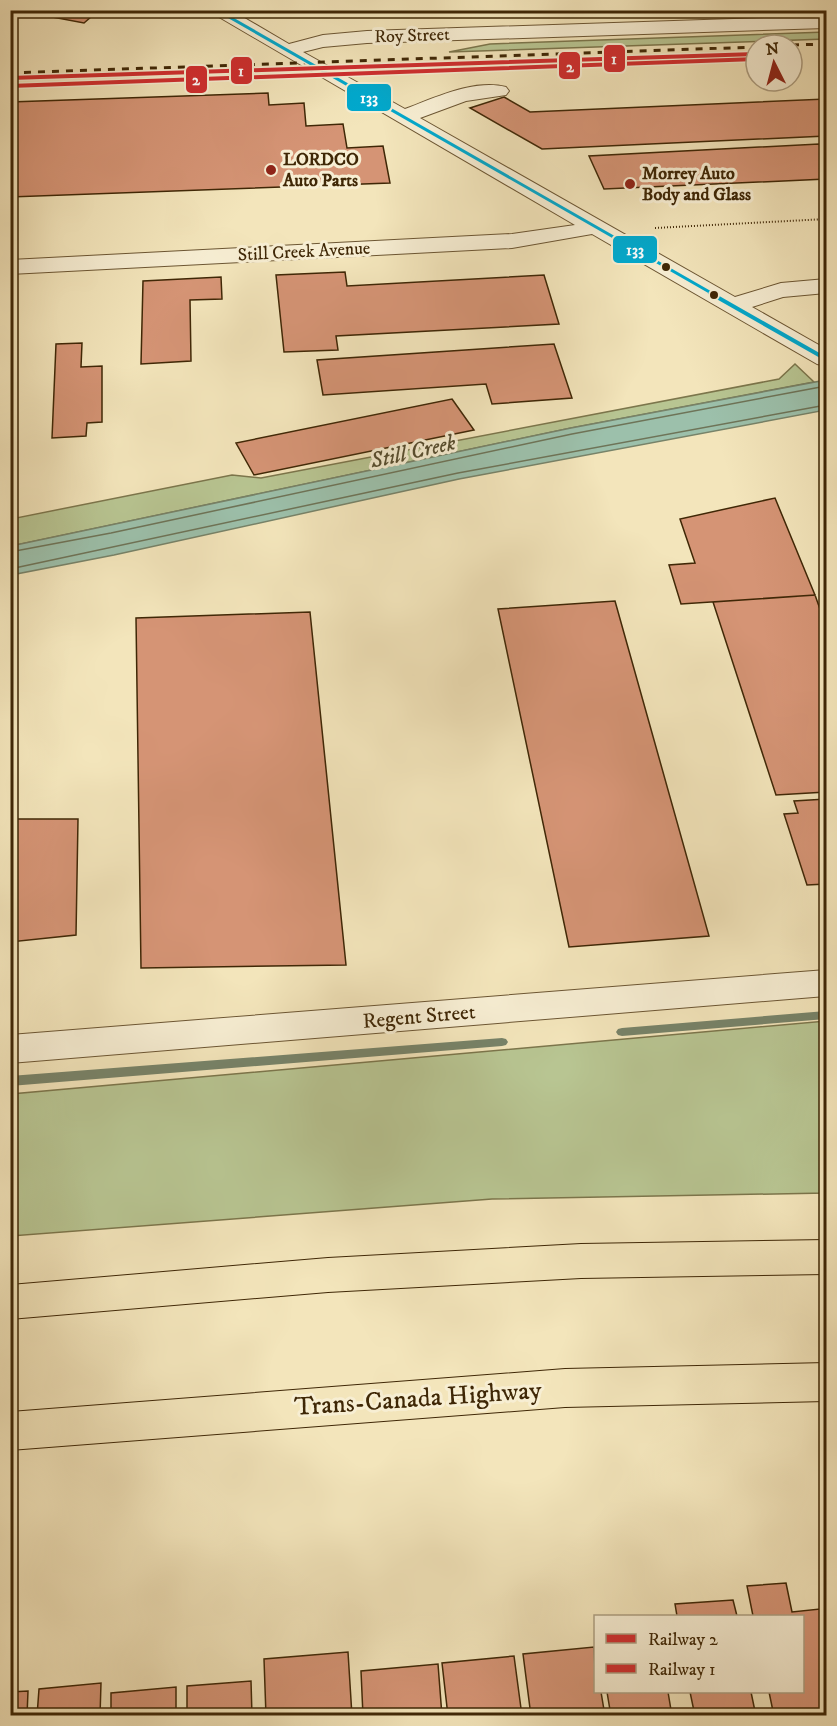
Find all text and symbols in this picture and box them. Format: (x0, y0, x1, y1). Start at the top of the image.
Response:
street label: Roy Street (374, 24, 450, 48)
north arrow (744, 33, 804, 93)
text: N (765, 38, 780, 60)
line badge: 1 (603, 44, 626, 73)
text: 1 (611, 49, 617, 69)
line badge: 2 (558, 51, 581, 80)
line badge: 1 (230, 56, 253, 85)
text: 2 (566, 57, 575, 77)
text: 1 (238, 61, 244, 81)
line badge: 2 (185, 65, 208, 94)
text: 2 (192, 70, 201, 90)
line badge: 133 (346, 83, 392, 112)
text: 133 (360, 88, 378, 108)
place label: LORDCO Auto Parts (282, 149, 359, 192)
marker: LORDCO Auto Parts (264, 163, 278, 177)
place label: Morrey Auto Body and Glass (642, 163, 751, 206)
marker: Morrey Auto Body and Glass (623, 177, 637, 191)
line badge: 133 (612, 235, 658, 264)
street label: Still Creek Avenue (237, 238, 371, 266)
text: 133 (626, 240, 644, 260)
unlabelled marker (660, 261, 672, 273)
unlabelled marker (708, 289, 720, 301)
water label: Still Creek (367, 429, 459, 475)
street label: Regent Street (361, 999, 477, 1035)
street label: Trans-Canada Highway (293, 1374, 543, 1424)
legend (594, 1615, 804, 1693)
text: Railway 2 (648, 1629, 718, 1651)
text: Railway 1 (648, 1659, 716, 1681)

